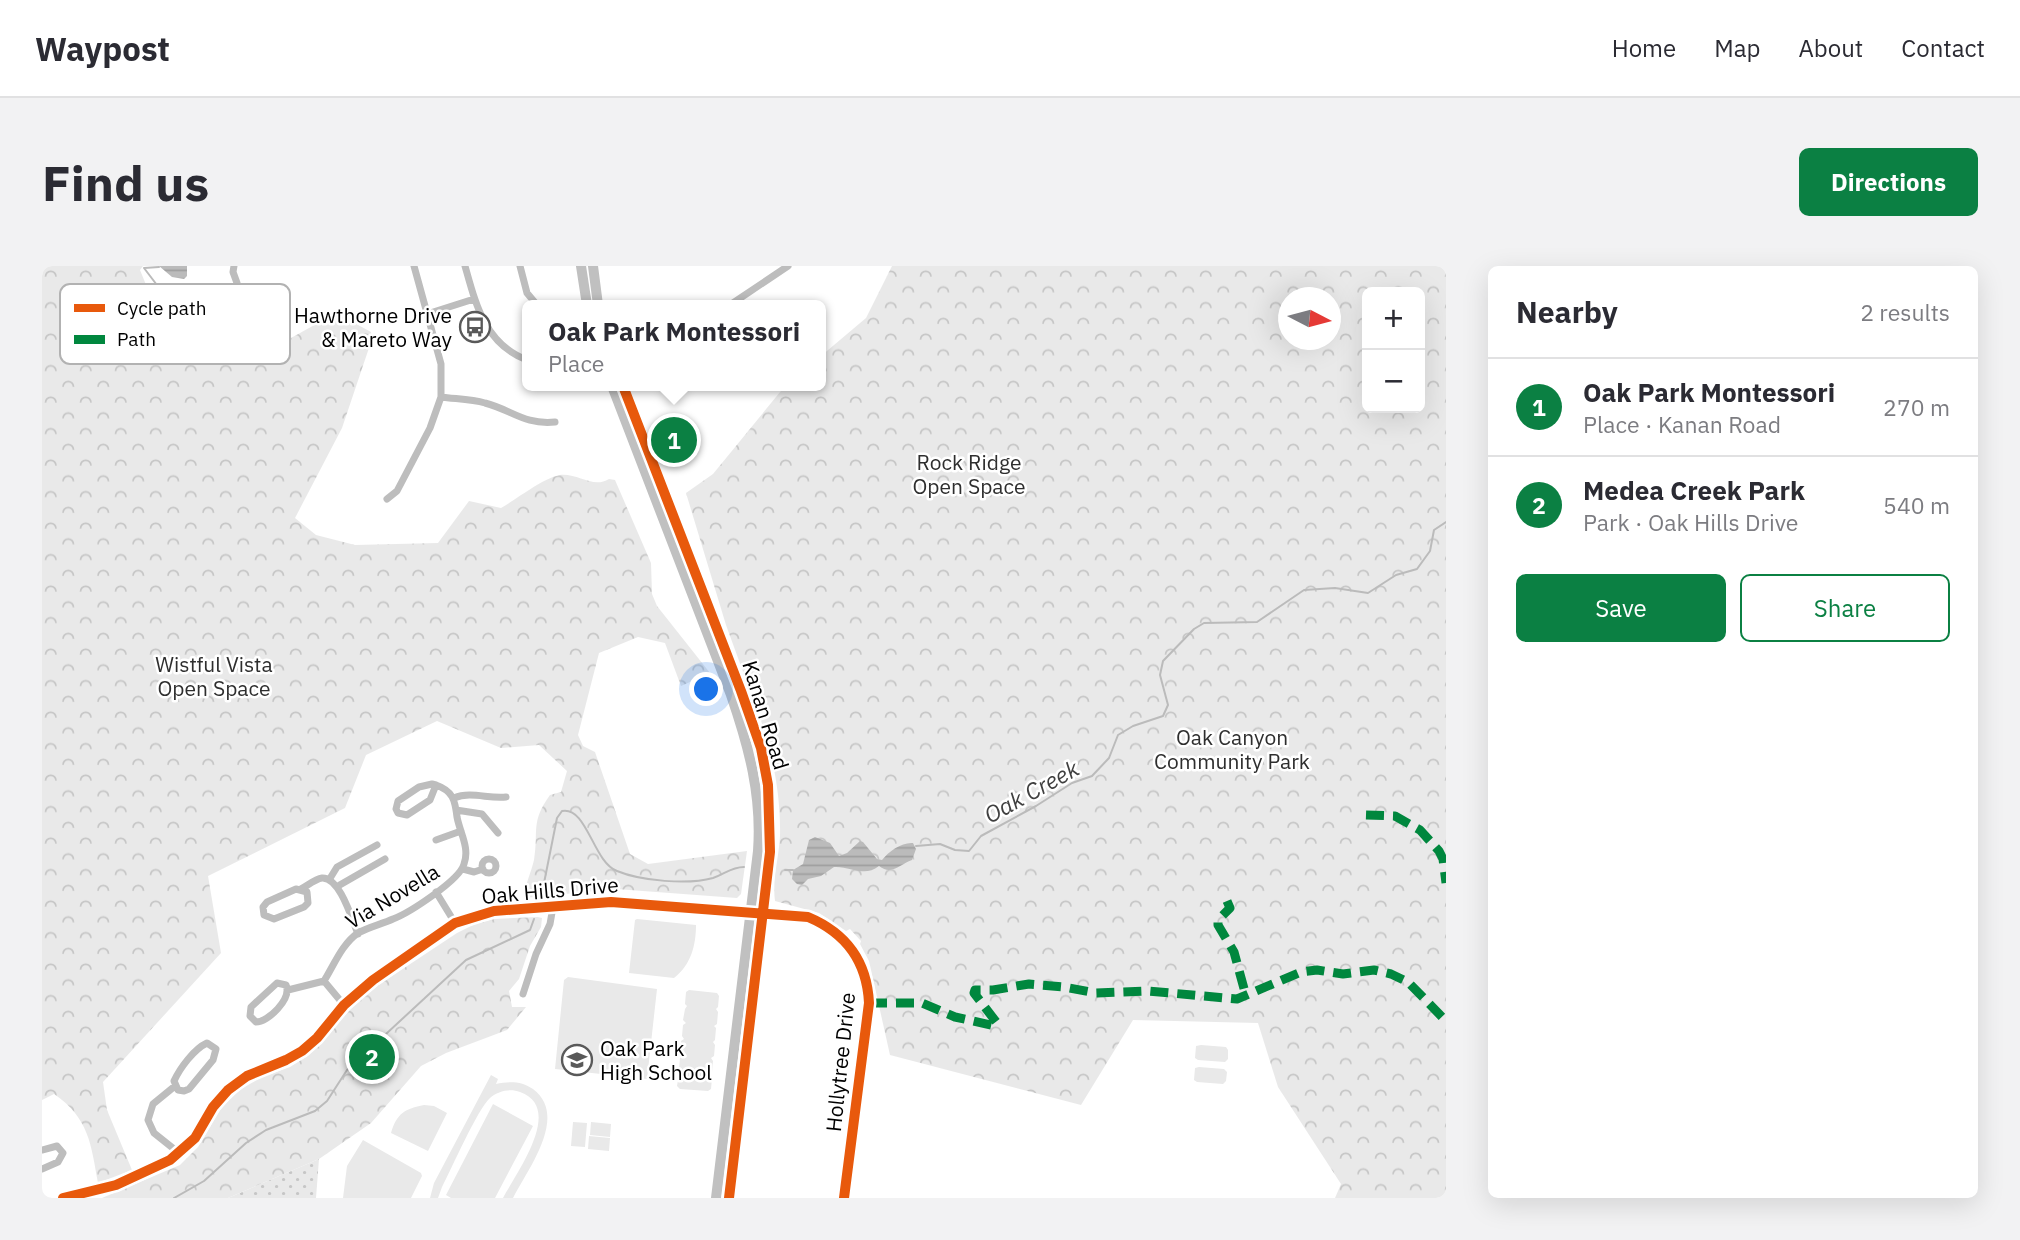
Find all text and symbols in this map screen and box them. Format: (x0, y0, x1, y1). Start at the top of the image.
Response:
text: Waypost (35, 27, 170, 70)
text: Home (1612, 32, 1676, 64)
text: Map (1714, 32, 1760, 64)
text: About (1798, 32, 1863, 64)
text: Contact (1901, 32, 1985, 64)
button: Directions (1799, 148, 1978, 216)
text: Find us (42, 151, 209, 214)
legend (60, 284, 290, 364)
north arrow (1278, 287, 1341, 350)
map controls (1362, 287, 1425, 413)
button: + (1362, 287, 1425, 350)
text: Nearby (1516, 292, 1618, 331)
text: Cycle path (117, 296, 206, 320)
text: 2 results (1860, 297, 1950, 327)
popup (522, 300, 826, 391)
place label: Hawthorne Drive & Mareto Way (294, 301, 453, 353)
bus stop icon: Hawthorne Drive & Mareto Way (458, 310, 492, 344)
text: Oak Park Montessori (548, 314, 800, 348)
text: Path (117, 327, 156, 351)
text: Place (548, 348, 604, 378)
button: − (1362, 350, 1425, 413)
text: Oak Park Montessori (1583, 375, 1835, 409)
text: 1 (1532, 392, 1546, 422)
text: 270 m (1883, 392, 1950, 422)
text: Place · Kanan Road (1583, 409, 1781, 439)
pin: 1 (651, 414, 697, 466)
park label: Rock Ridge Open Space (912, 448, 1026, 500)
text: Medea Creek Park (1583, 473, 1805, 507)
text: 2 (1532, 490, 1546, 520)
text: 540 m (1883, 490, 1950, 520)
text: Park · Oak Hills Drive (1583, 507, 1798, 537)
button: Save (1516, 574, 1726, 642)
button: Share (1740, 574, 1950, 642)
park label: Wistful Vista Open Space (155, 650, 273, 702)
street label: Kanan Road (736, 657, 796, 773)
your location (689, 672, 723, 706)
park label: Oak Canyon Community Park (1154, 723, 1310, 775)
water label: Oak Creek (978, 752, 1085, 829)
street label: Via Novella (340, 857, 444, 935)
street label: Oak Hills Drive (480, 870, 620, 910)
street label: Hollytree Drive (819, 991, 861, 1133)
pin: 2 (349, 1031, 395, 1083)
place label: Oak Park High School (600, 1034, 712, 1086)
school or university icon: Oak Park High School (560, 1043, 594, 1077)

